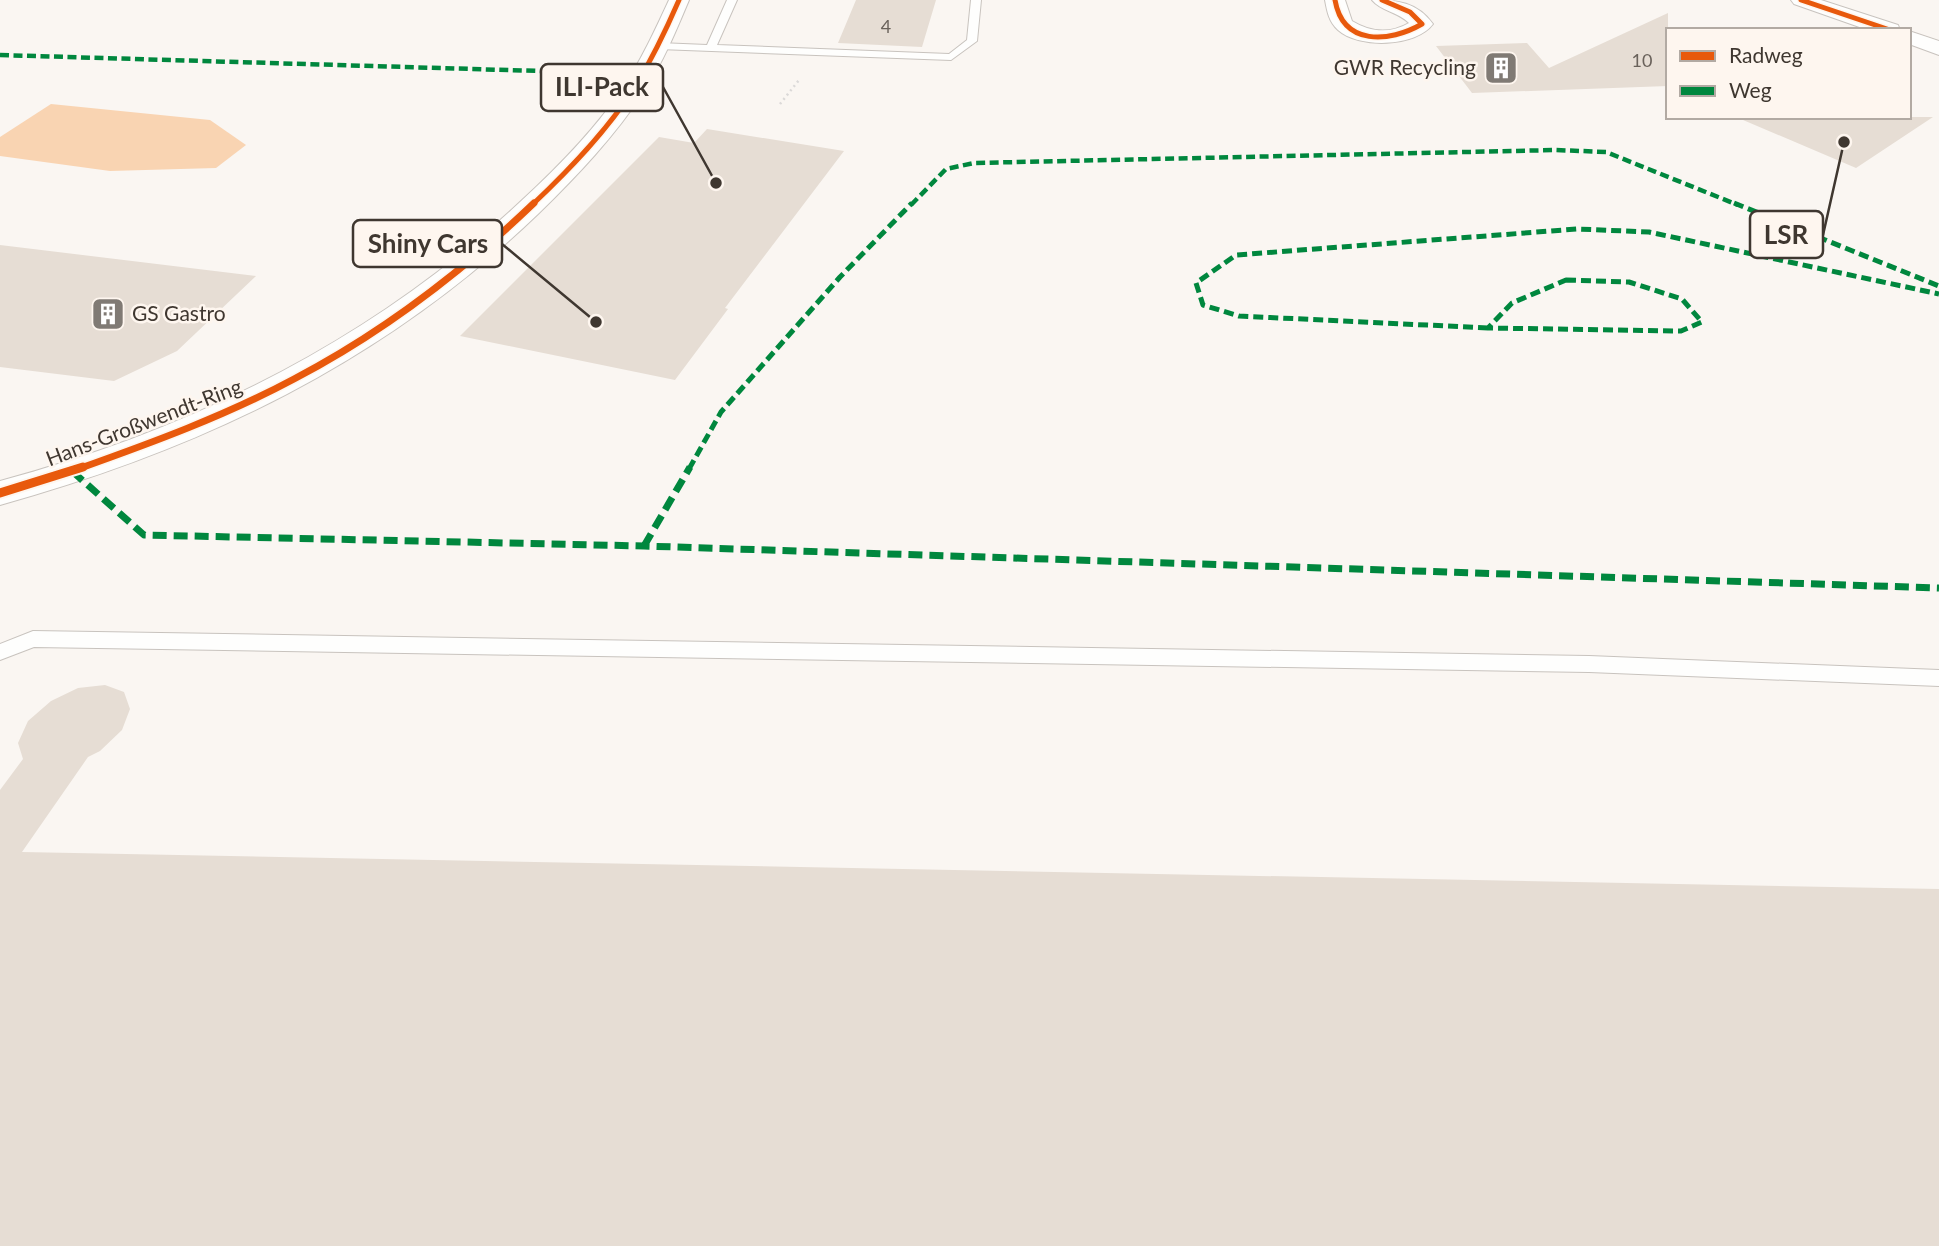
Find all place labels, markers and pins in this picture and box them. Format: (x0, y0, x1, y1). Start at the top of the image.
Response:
building icon: GWR Recycling (1482, 49, 1520, 87)
place label: GWR Recycling (1334, 54, 1476, 79)
callout: ILI-Pack (541, 64, 663, 111)
callout: LSR (1750, 211, 1823, 258)
callout: Shiny Cars (353, 220, 502, 267)
building icon: GS Gastro (89, 295, 127, 333)
place label: GS Gastro (132, 300, 226, 325)

